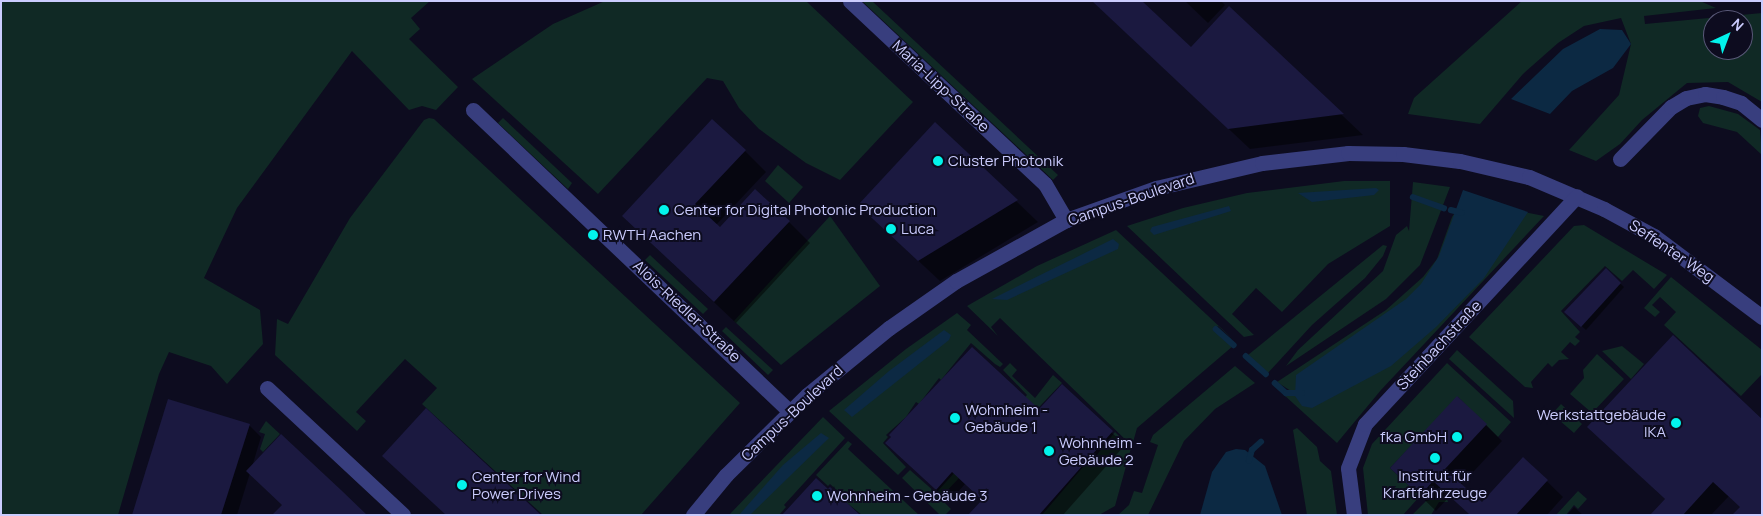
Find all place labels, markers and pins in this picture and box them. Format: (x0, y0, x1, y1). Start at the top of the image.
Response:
place label: Cluster Photonik (948, 152, 1063, 170)
marker: Cluster Photonik (932, 155, 944, 167)
place label: Center for Digital Photonic Production (674, 201, 936, 219)
marker: Center for Digital Photonic Production (658, 204, 670, 216)
place label: Luca (901, 220, 934, 238)
marker: Luca (885, 223, 897, 235)
place label: RWTH Aachen (603, 226, 701, 244)
marker: RWTH Aachen (587, 229, 599, 241)
place label: Wohnheim - Gebäude 1 (965, 400, 1048, 435)
place label: Werkstattgebäude IKA (1537, 405, 1666, 440)
marker: Wohnheim - Gebäude 1 (949, 412, 961, 424)
marker: Werkstattgebäude IKA (1670, 417, 1682, 429)
place label: fka GmbH (1380, 428, 1447, 446)
marker: fka GmbH (1451, 431, 1463, 443)
place label: Wohnheim - Gebäude 2 (1059, 433, 1142, 468)
marker: Wohnheim - Gebäude 2 (1043, 445, 1055, 457)
marker: Institut für Kraftfahrzeuge (1429, 452, 1441, 464)
place label: Institut für Kraftfahrzeuge (1383, 466, 1487, 501)
place label: Center for Wind Power Drives (472, 467, 580, 502)
marker: Center for Wind Power Drives (456, 479, 468, 491)
place label: Wohnheim - Gebäude 3 (827, 487, 987, 505)
marker: Wohnheim - Gebäude 3 (811, 490, 823, 502)

